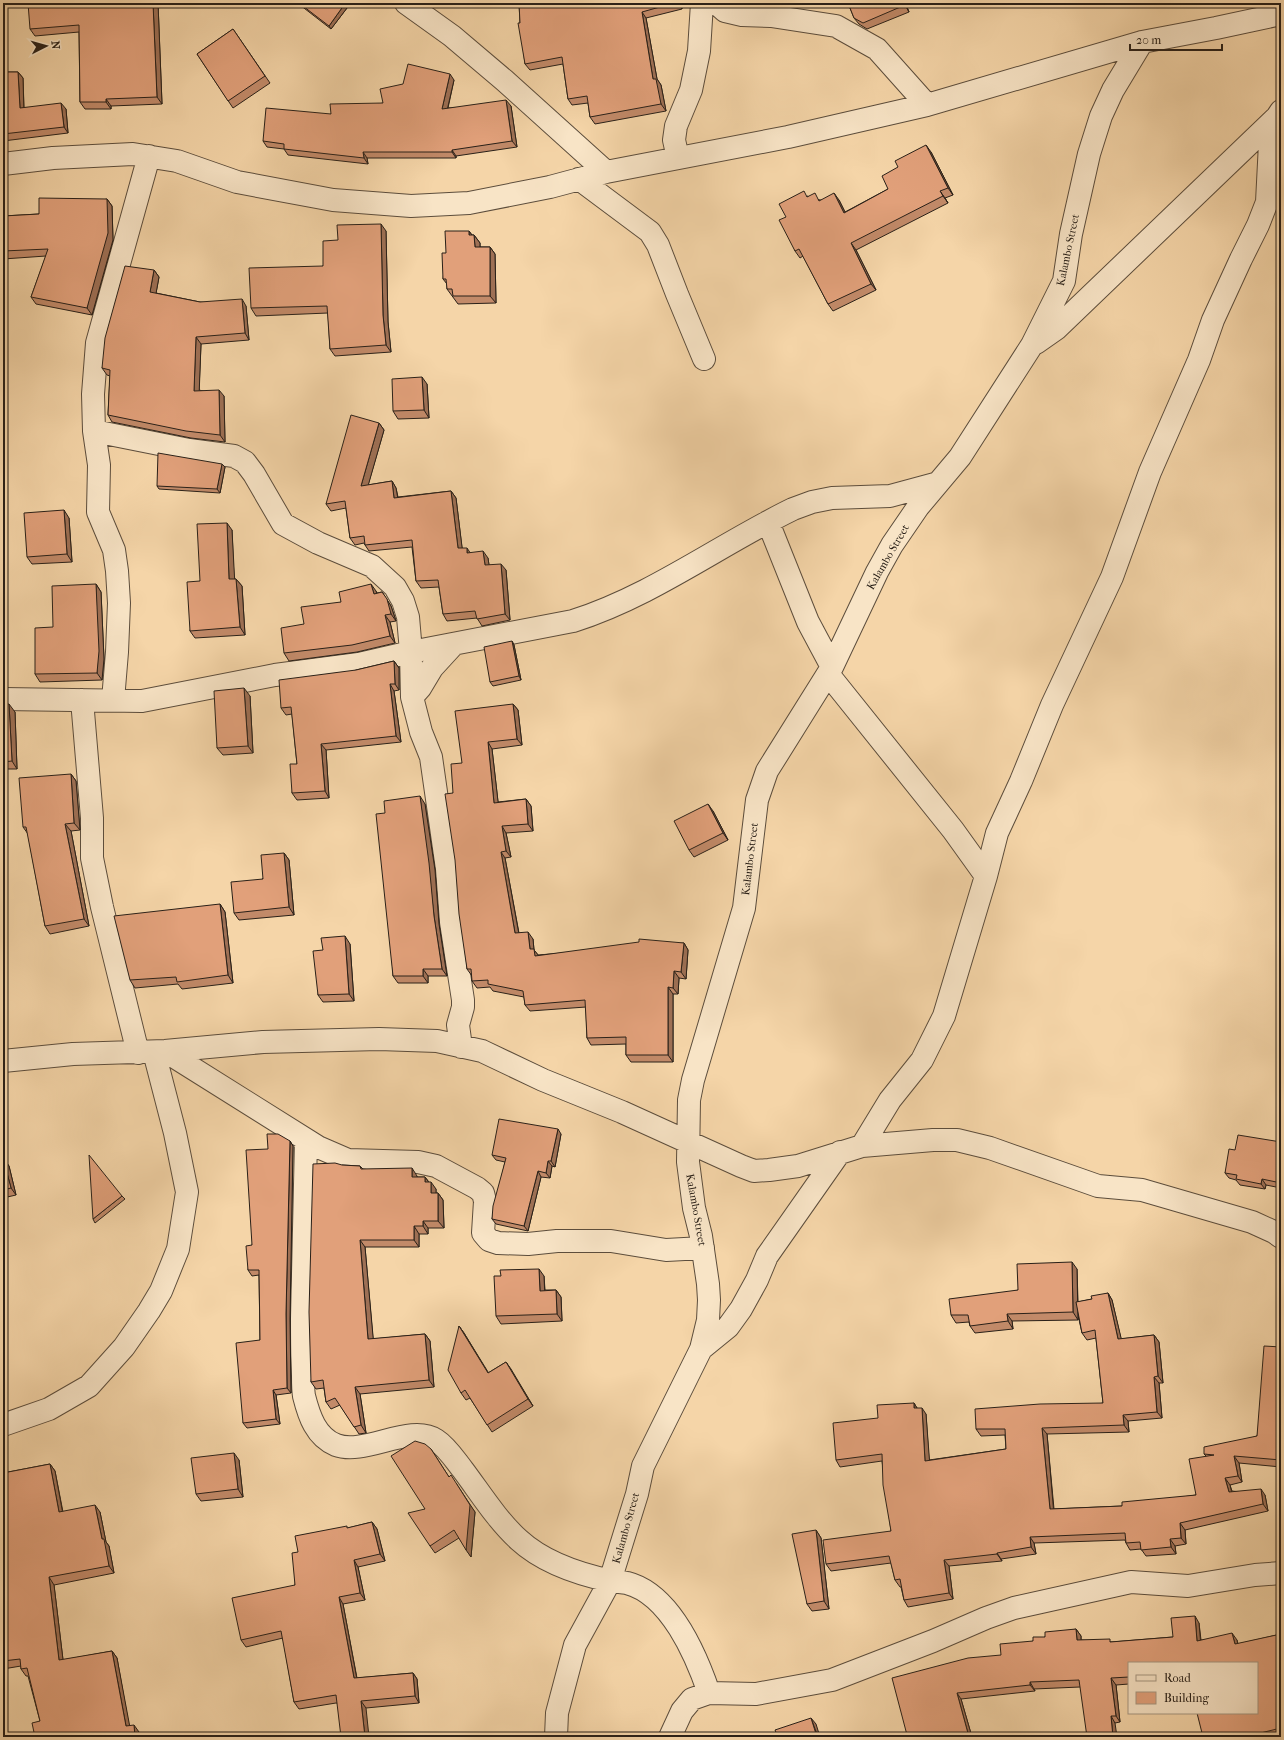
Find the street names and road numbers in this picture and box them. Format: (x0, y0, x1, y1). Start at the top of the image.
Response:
street label: Kalambo Street (1054, 213, 1082, 287)
street label: Kalambo Street (864, 522, 912, 592)
street label: Kalambo Street (739, 822, 761, 896)
street label: Kalambo Street (683, 1173, 709, 1247)
street label: Kalambo Street (610, 1491, 642, 1565)

